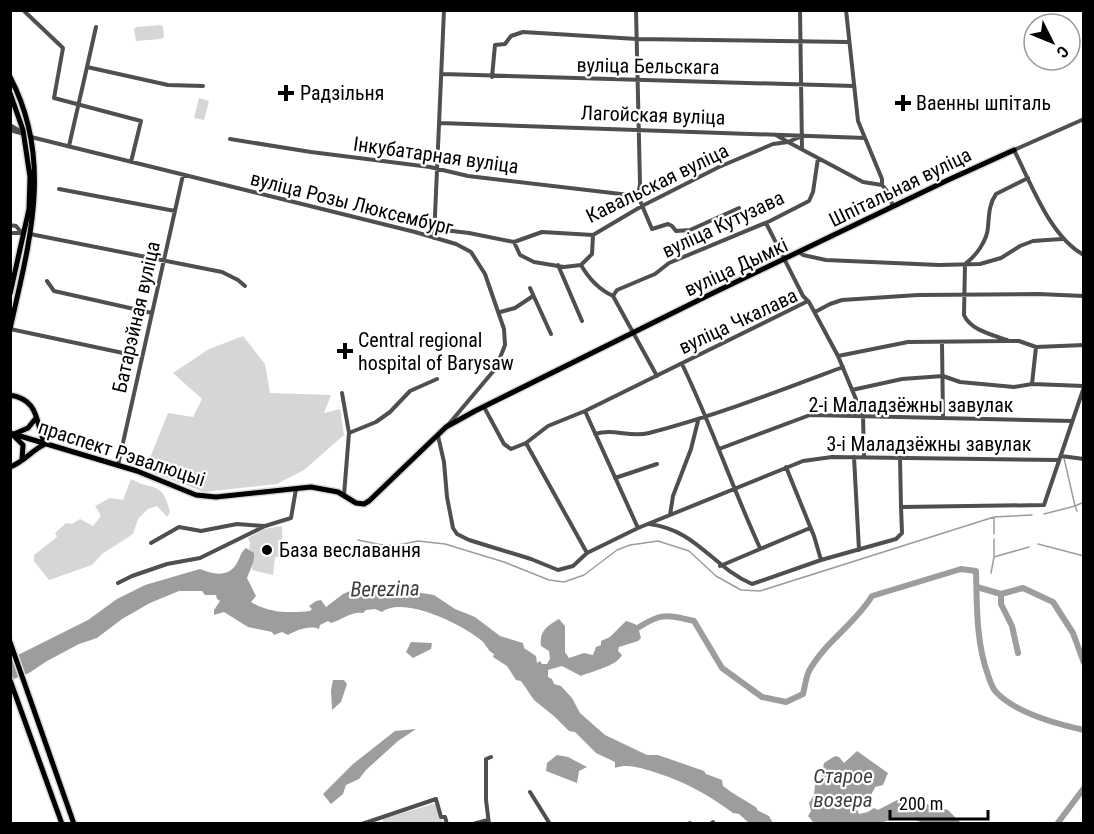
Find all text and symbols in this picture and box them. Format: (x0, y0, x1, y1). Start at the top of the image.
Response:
north arrow (1022, 12, 1082, 72)
text: С (1053, 42, 1073, 62)
street label: вуліца Бельскага (576, 53, 720, 79)
place label: Радзільня (300, 81, 384, 105)
marker: Радзільня (277, 84, 295, 102)
place label: Ваенны шпіталь (916, 91, 1051, 115)
marker: Ваенны шпіталь (894, 94, 912, 112)
street label: Лагойская вуліца (580, 100, 726, 130)
street label: Інкубатарная вуліца (352, 132, 520, 178)
street label: Кавальская вуліца (582, 138, 732, 228)
street label: Шпітальная вуліца (825, 142, 975, 232)
street label: вуліца Розы Люксембург (248, 166, 456, 240)
street label: вуліца Кутузава (658, 185, 788, 263)
street label: вуліца Дымкі (681, 233, 791, 301)
street label: Батарэйная вуліца (107, 239, 165, 395)
street label: вуліца Чкалава (675, 283, 801, 359)
place label: Central regional hospital of Barysaw (358, 328, 514, 375)
marker: Central regional hospital of Barysaw (336, 342, 354, 360)
street label: 2-і Маладзёжны завулак (809, 393, 1014, 417)
street label: праспект Рэвалюцыі (35, 415, 209, 491)
street label: 3-і Маладзёжны завулак (827, 432, 1032, 456)
place label: База веславання (279, 538, 421, 562)
marker: База веславання (260, 543, 274, 557)
water label: Berezina (350, 576, 420, 602)
water label: Старое возера (813, 764, 873, 812)
scale bar (890, 783, 988, 821)
text: 200 m (899, 793, 943, 814)

